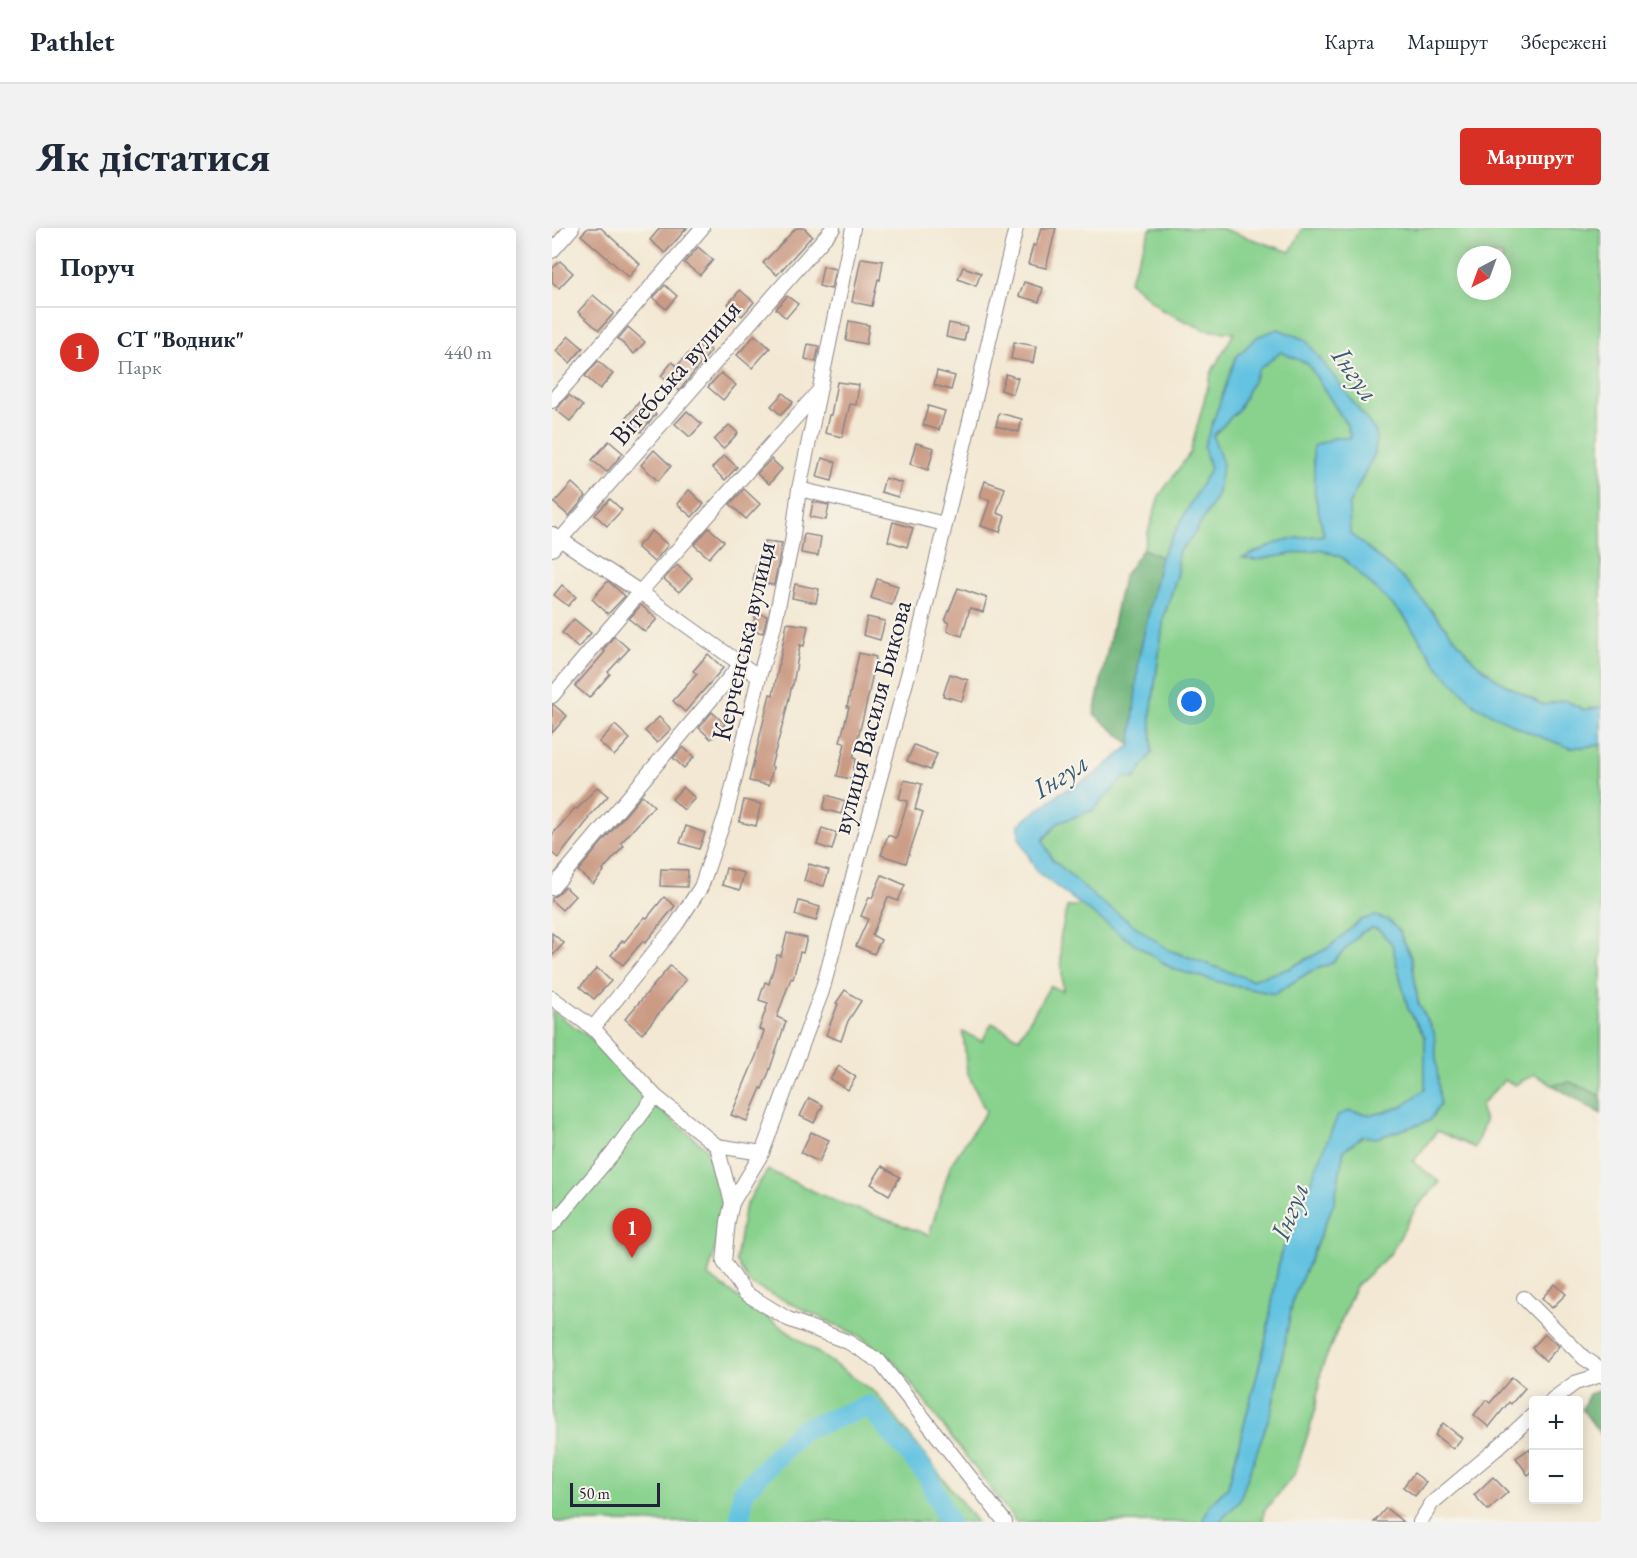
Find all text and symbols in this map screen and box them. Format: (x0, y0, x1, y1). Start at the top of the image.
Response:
text: Pathlet (30, 23, 114, 59)
text: Карта (1324, 28, 1374, 55)
text: Маршрут (1407, 28, 1488, 55)
text: Збережені (1521, 28, 1607, 55)
button: Маршрут (1460, 128, 1601, 185)
text: Як дістатися (36, 129, 270, 184)
north arrow (1457, 246, 1511, 300)
text: Поруч (60, 250, 135, 284)
street label: Вітебська вулиця (602, 292, 748, 452)
text: СТ "Водник" (117, 325, 244, 354)
text: 1 (74, 339, 85, 365)
text: 440 m (444, 339, 492, 365)
water label: Інгул (1324, 339, 1388, 409)
text: Парк (117, 354, 161, 380)
street label: Керченська вулиця (703, 538, 783, 744)
street label: вулиця Василя Бикова (823, 596, 919, 838)
your location (1177, 687, 1206, 716)
water label: Інгул (1025, 744, 1095, 806)
water label: Інгул (1261, 1177, 1317, 1246)
pin: 1 (612, 1208, 652, 1258)
map controls (1529, 1396, 1583, 1504)
button: + (1529, 1396, 1583, 1450)
button: − (1529, 1450, 1583, 1504)
scale bar (570, 1480, 660, 1508)
text: 50 m (579, 1483, 610, 1504)

